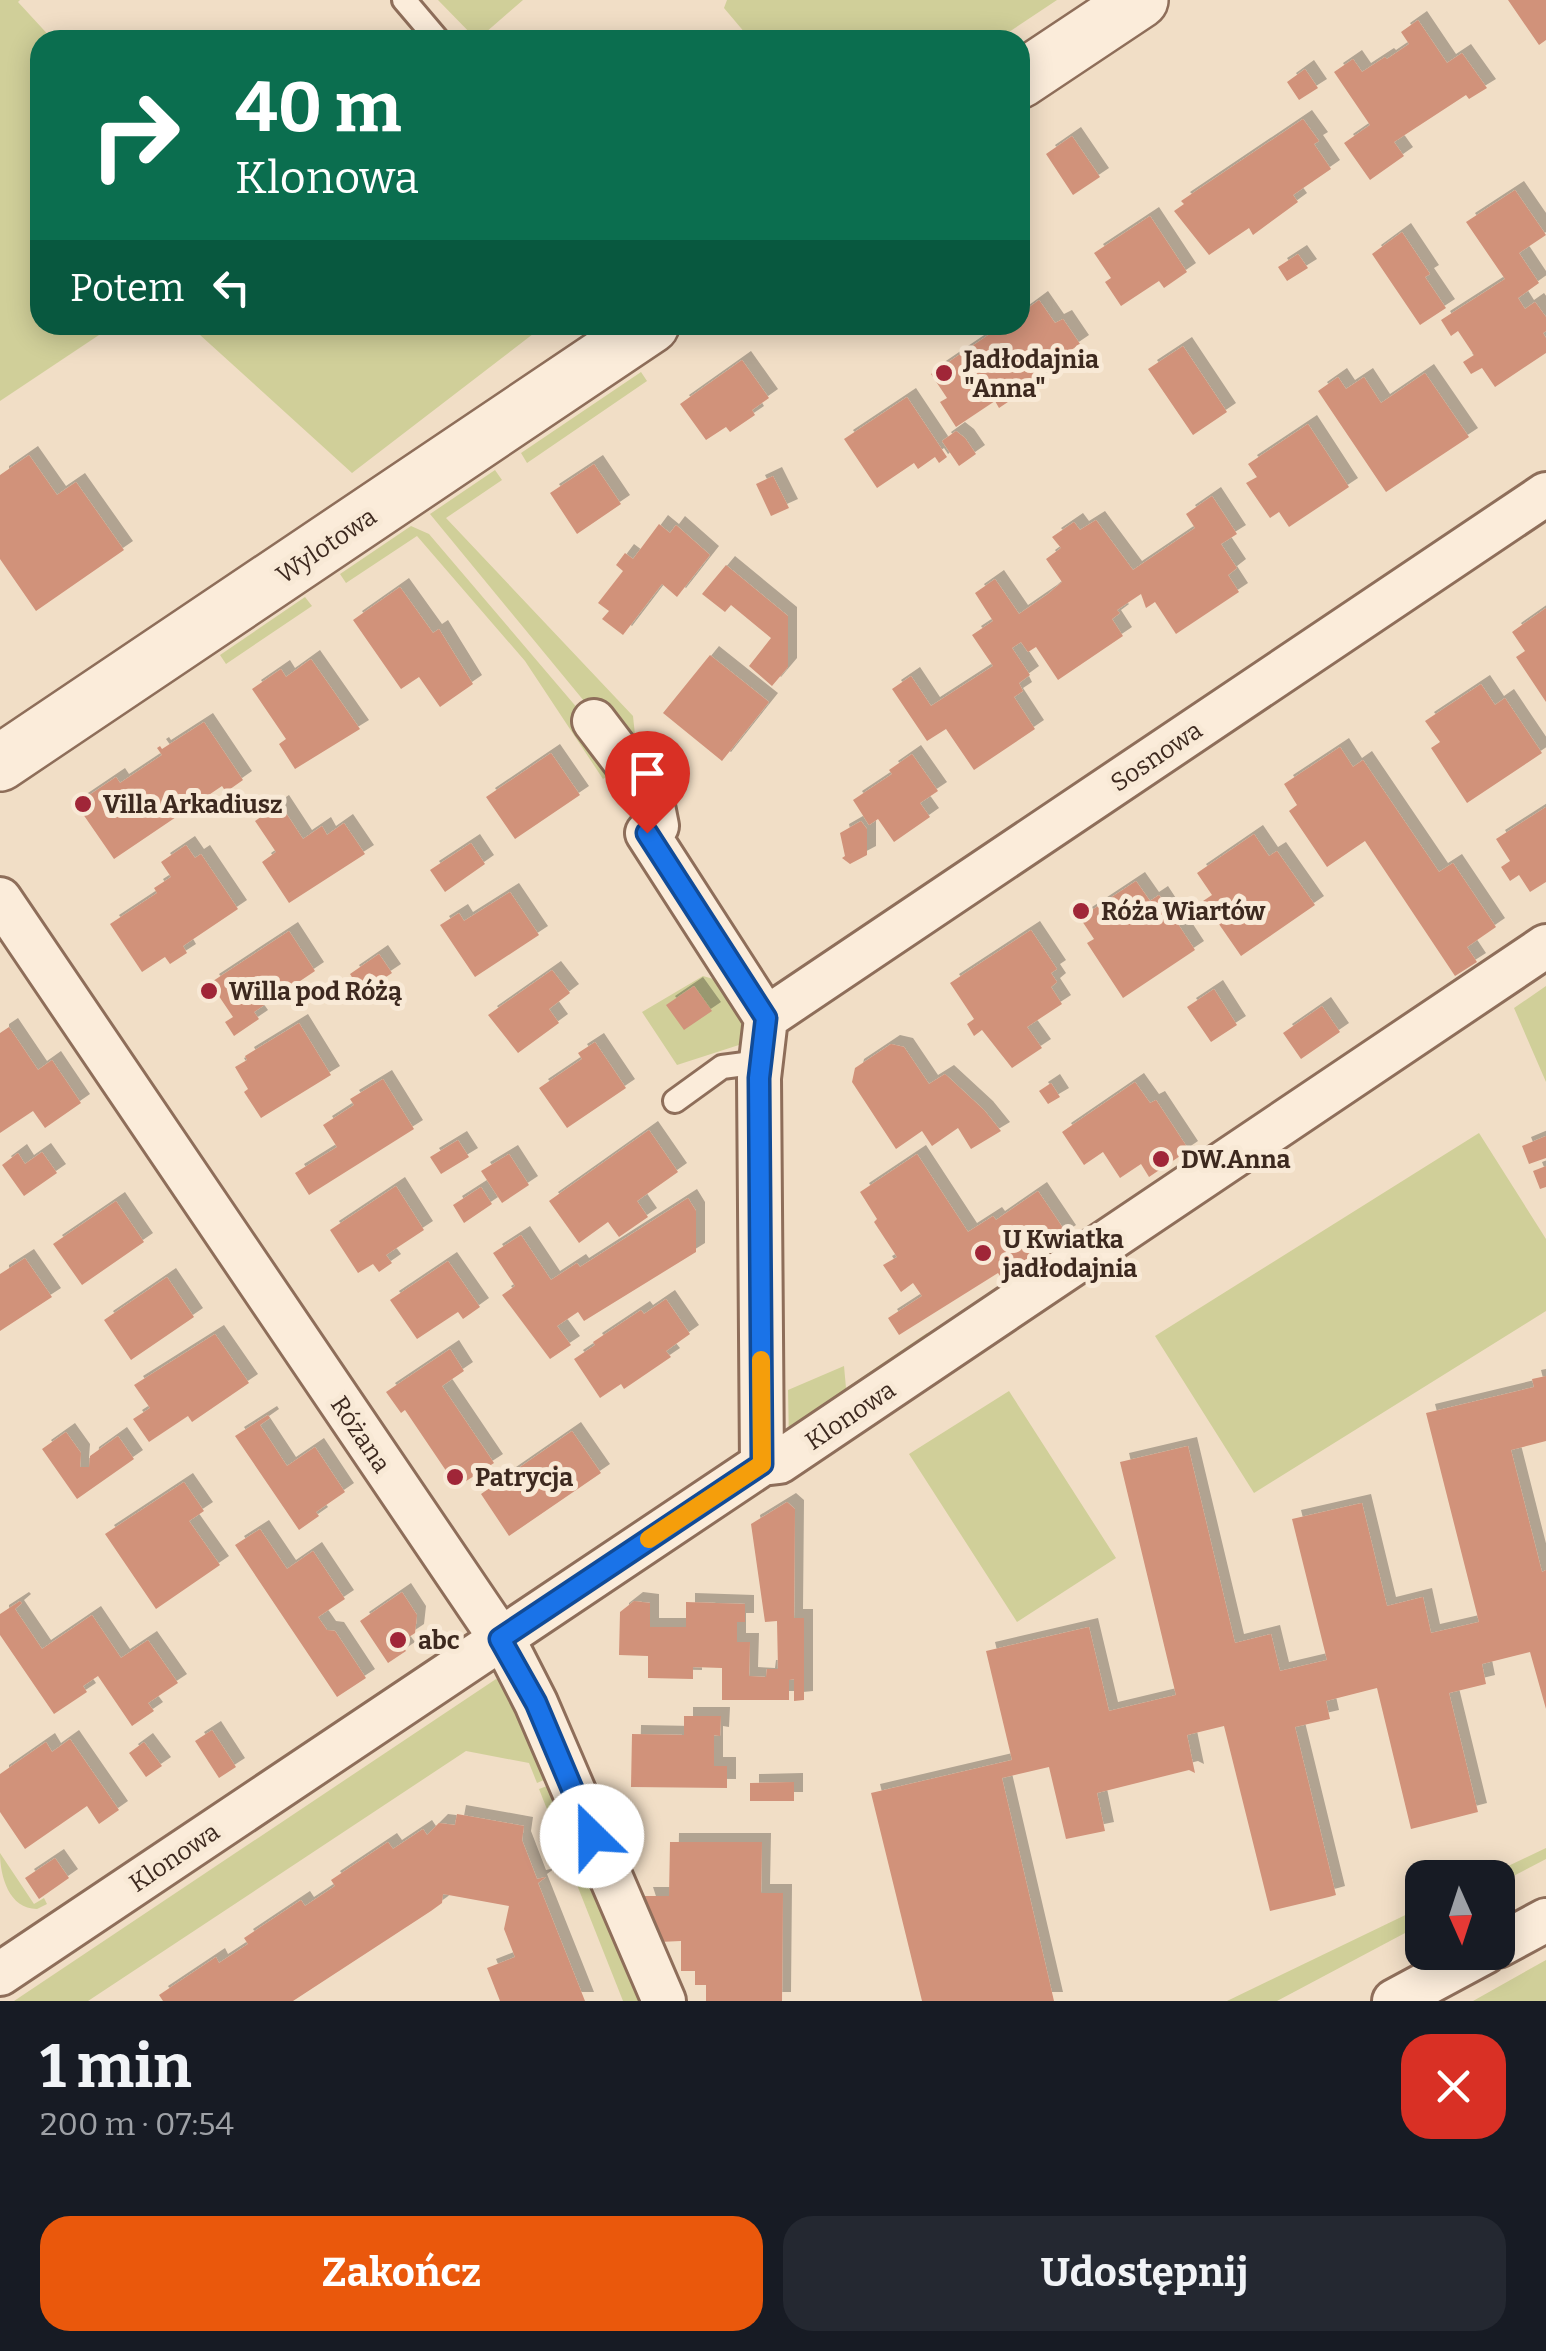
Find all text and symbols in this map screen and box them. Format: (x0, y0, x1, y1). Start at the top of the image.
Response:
text: 40 m (235, 66, 401, 150)
icon: right (70, 70, 200, 200)
text: Klonowa (235, 151, 419, 205)
icon: left (204, 260, 259, 315)
text: Potem (70, 265, 184, 311)
place label: Jadłodajnia "Anna" (962, 345, 1099, 404)
marker: Jadłodajnia "Anna" (933, 362, 955, 384)
street label: Wylotowa (271, 501, 383, 590)
street label: Sosnowa (1105, 715, 1208, 798)
pin (605, 731, 690, 834)
icon: arrive (620, 746, 675, 801)
place label: Villa Arkadiusz (103, 790, 283, 820)
marker: Villa Arkadiusz (72, 793, 94, 815)
place label: Róża Wiartów (1101, 897, 1266, 927)
marker: Róża Wiartów (1070, 900, 1092, 922)
place label: Willa pod Różą (229, 977, 402, 1007)
marker: Willa pod Różą (198, 980, 220, 1002)
place label: DW.Anna (1181, 1145, 1291, 1175)
marker: DW.Anna (1150, 1148, 1172, 1170)
place label: U Kwiatka jadłodajnia (1001, 1225, 1137, 1284)
marker: U Kwiatka jadłodajnia (972, 1242, 994, 1264)
street label: Klonowa (800, 1375, 902, 1457)
street label: Różana (324, 1391, 397, 1479)
place label: Patrycja (475, 1463, 573, 1493)
marker: Patrycja (444, 1466, 466, 1488)
place label: abc (418, 1626, 460, 1656)
marker: abc (387, 1629, 409, 1651)
position arrow (540, 1784, 644, 1888)
street label: Klonowa (124, 1817, 226, 1899)
north arrow (1405, 1860, 1515, 1970)
map controls (1405, 1860, 1515, 1970)
text: 1 min (40, 2031, 192, 2103)
button: close (1401, 2034, 1506, 2139)
text: 200 m · 07:54 (40, 2105, 234, 2143)
button: Zakończ (40, 2216, 763, 2331)
button: Udostępnij (783, 2216, 1506, 2331)

